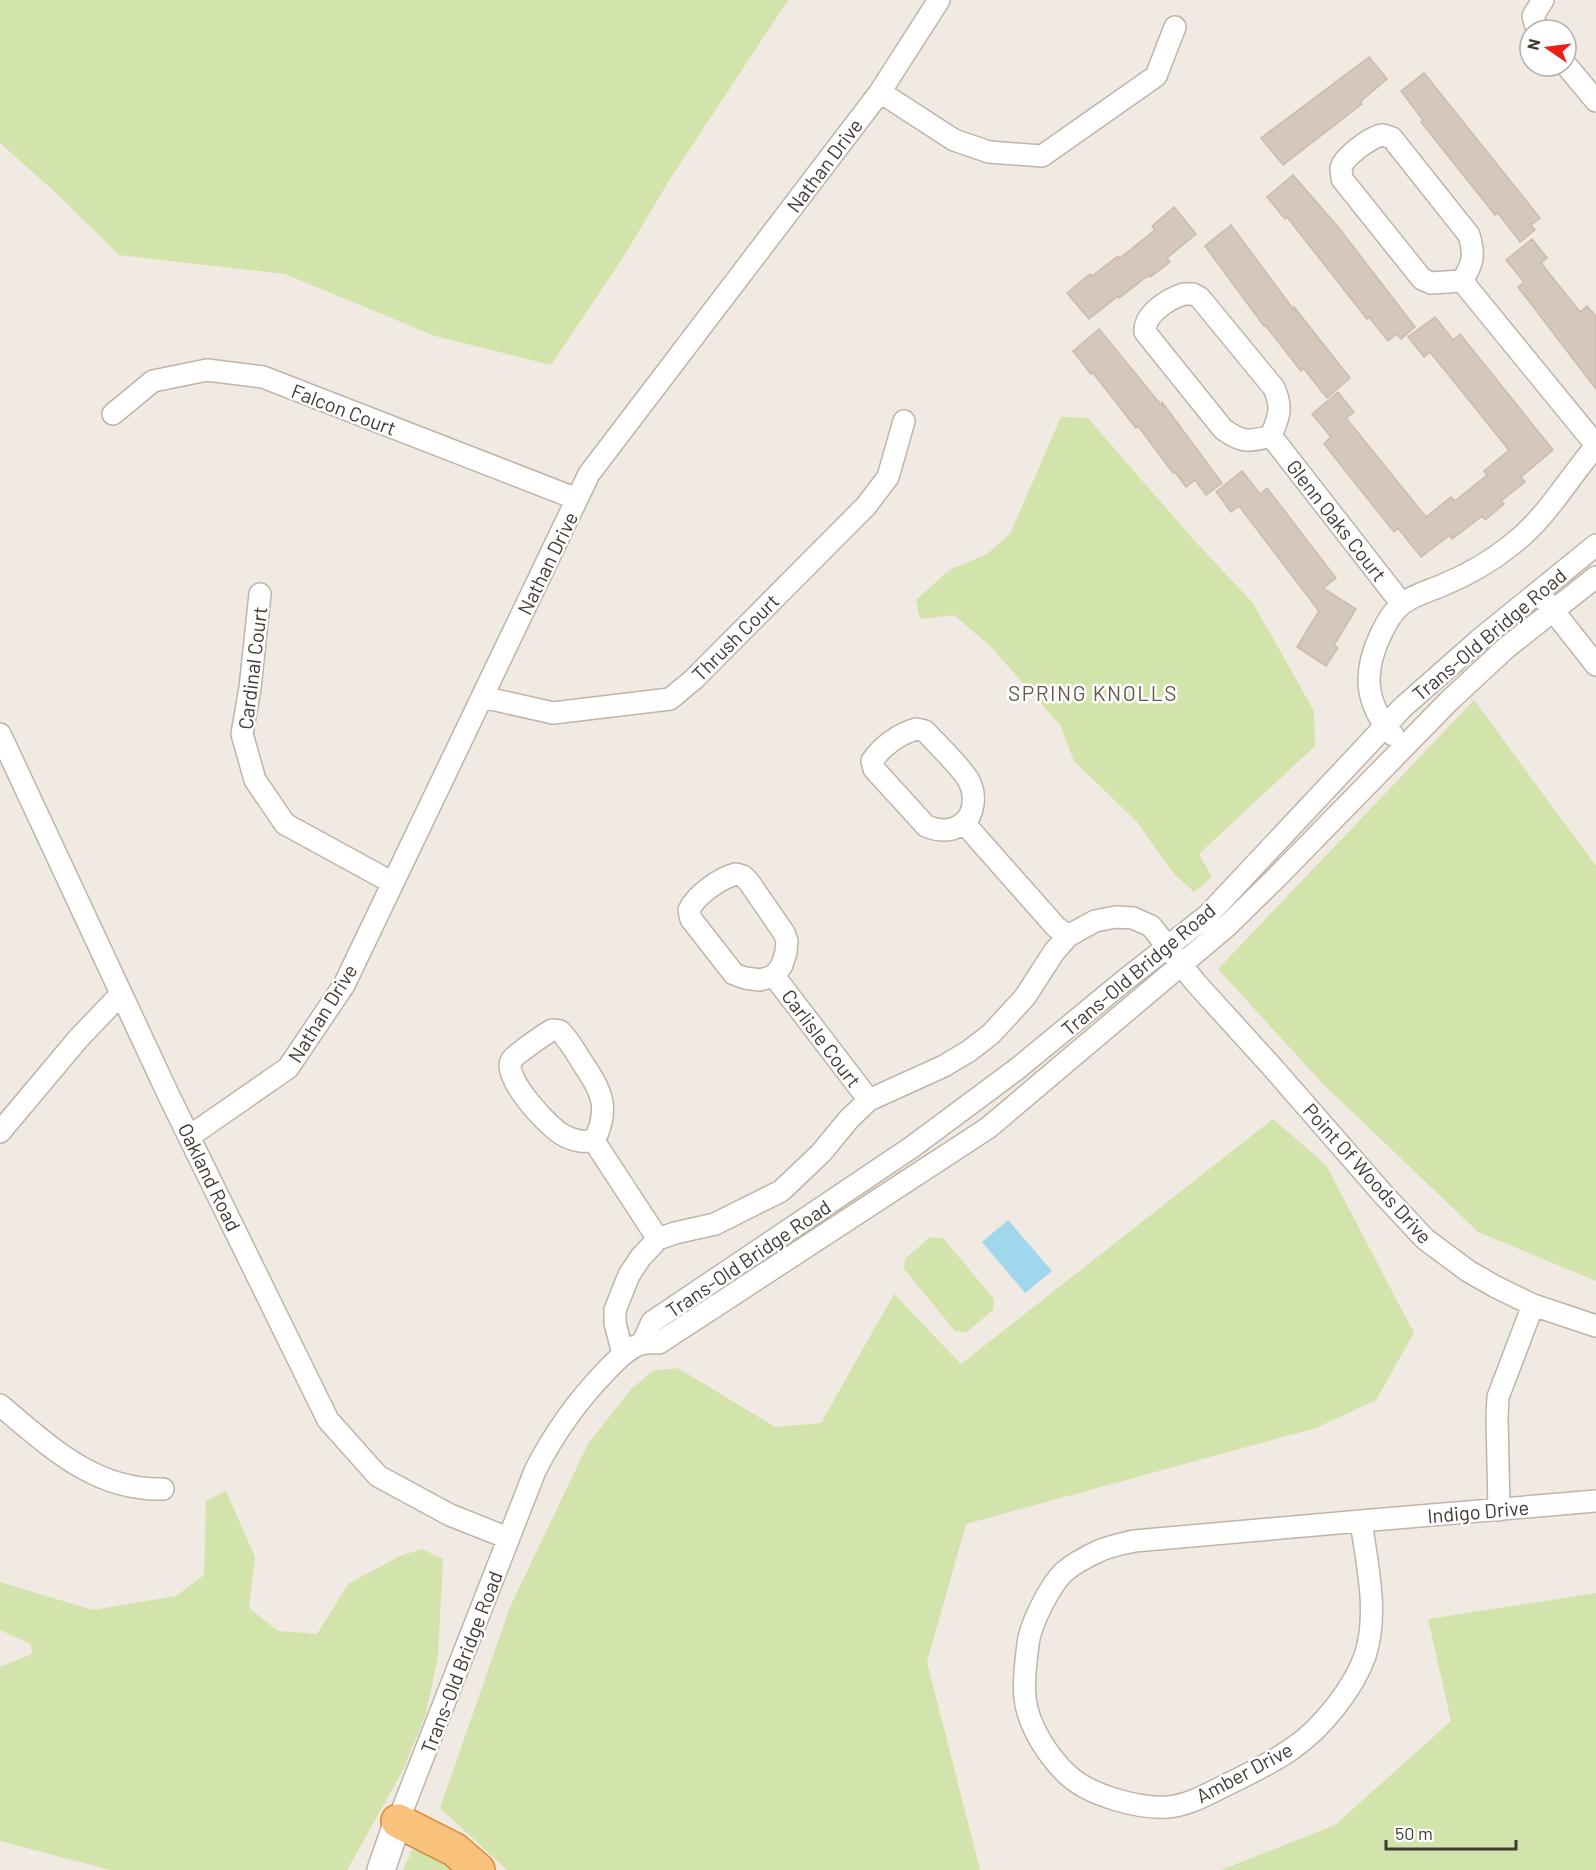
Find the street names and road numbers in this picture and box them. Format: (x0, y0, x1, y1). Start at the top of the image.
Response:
street label: Nathan Drive (781, 113, 867, 217)
street label: Falcon Court (288, 378, 400, 440)
street label: Glenn Oaks Court (1282, 454, 1392, 586)
street label: Nathan Drive (512, 508, 582, 618)
street label: Trans-Old Bridge Road (1407, 563, 1571, 705)
street label: Thrush Court (687, 589, 783, 685)
street label: Cardinal Court (233, 605, 271, 731)
street label: Trans-Old Bridge Road (1056, 898, 1220, 1040)
street label: Nathan Drive (282, 959, 362, 1067)
street label: Carlisle Court (777, 984, 867, 1092)
street label: Point Of Woods Drive (1299, 1098, 1437, 1248)
street label: Oakland Road (174, 1119, 246, 1235)
street label: Trans-Old Bridge Road (661, 1194, 835, 1322)
street label: Indigo Drive (1426, 1495, 1530, 1527)
street label: Trans-Old Bridge Road (415, 1567, 507, 1757)
street label: Amber Drive (1192, 1737, 1296, 1807)

